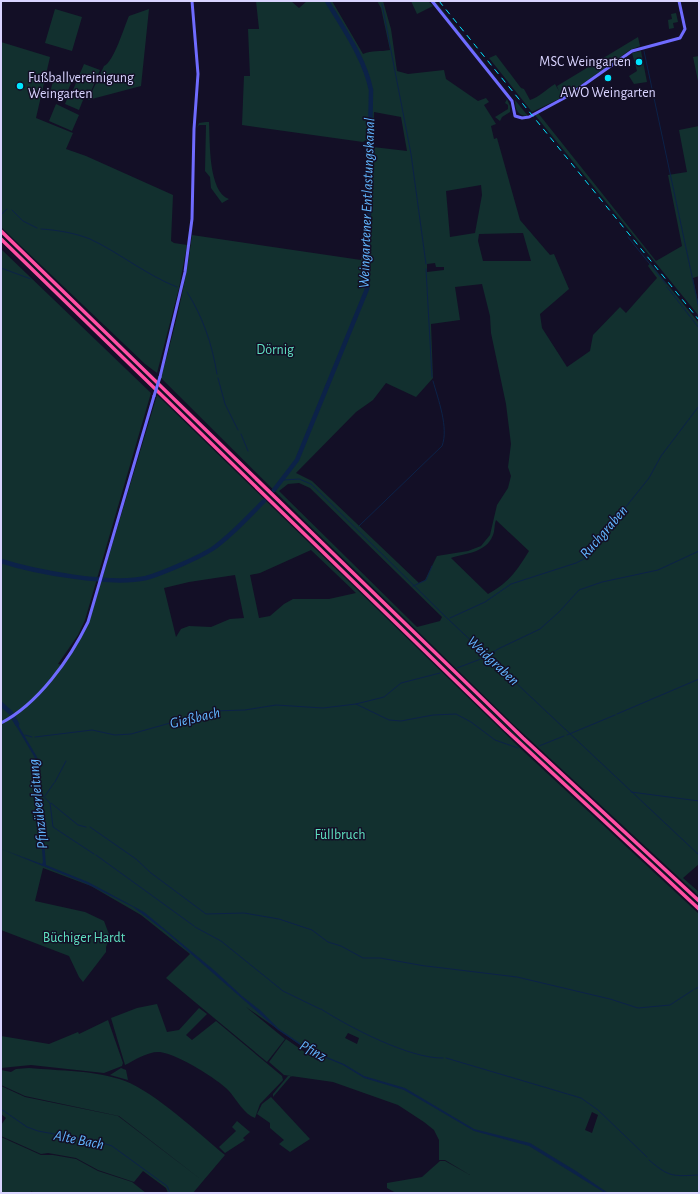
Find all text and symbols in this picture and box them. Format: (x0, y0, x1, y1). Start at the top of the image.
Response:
place label: MSC Weingarten (539, 55, 631, 69)
marker: MSC Weingarten (634, 57, 644, 67)
place label: Fußballvereinigung Weingarten (28, 71, 134, 101)
marker: AWO Weingarten (603, 73, 613, 83)
marker: Fußballvereinigung Weingarten (15, 81, 25, 91)
place label: AWO Weingarten (560, 86, 656, 100)
water label: Weingartener Entlastungskanal (357, 117, 377, 289)
park label: Dörnig (256, 343, 294, 357)
water label: Ruchgraben (577, 503, 631, 561)
water label: Weidgraben (464, 633, 522, 689)
water label: Gießbach (168, 705, 222, 731)
water label: Pfinzüberleitung (26, 758, 50, 850)
park label: Füllbruch (315, 828, 365, 842)
park label: Büchiger Hardt (43, 931, 126, 945)
water label: Pfinz (297, 1038, 329, 1064)
water label: Alte Bach (52, 1128, 105, 1152)

